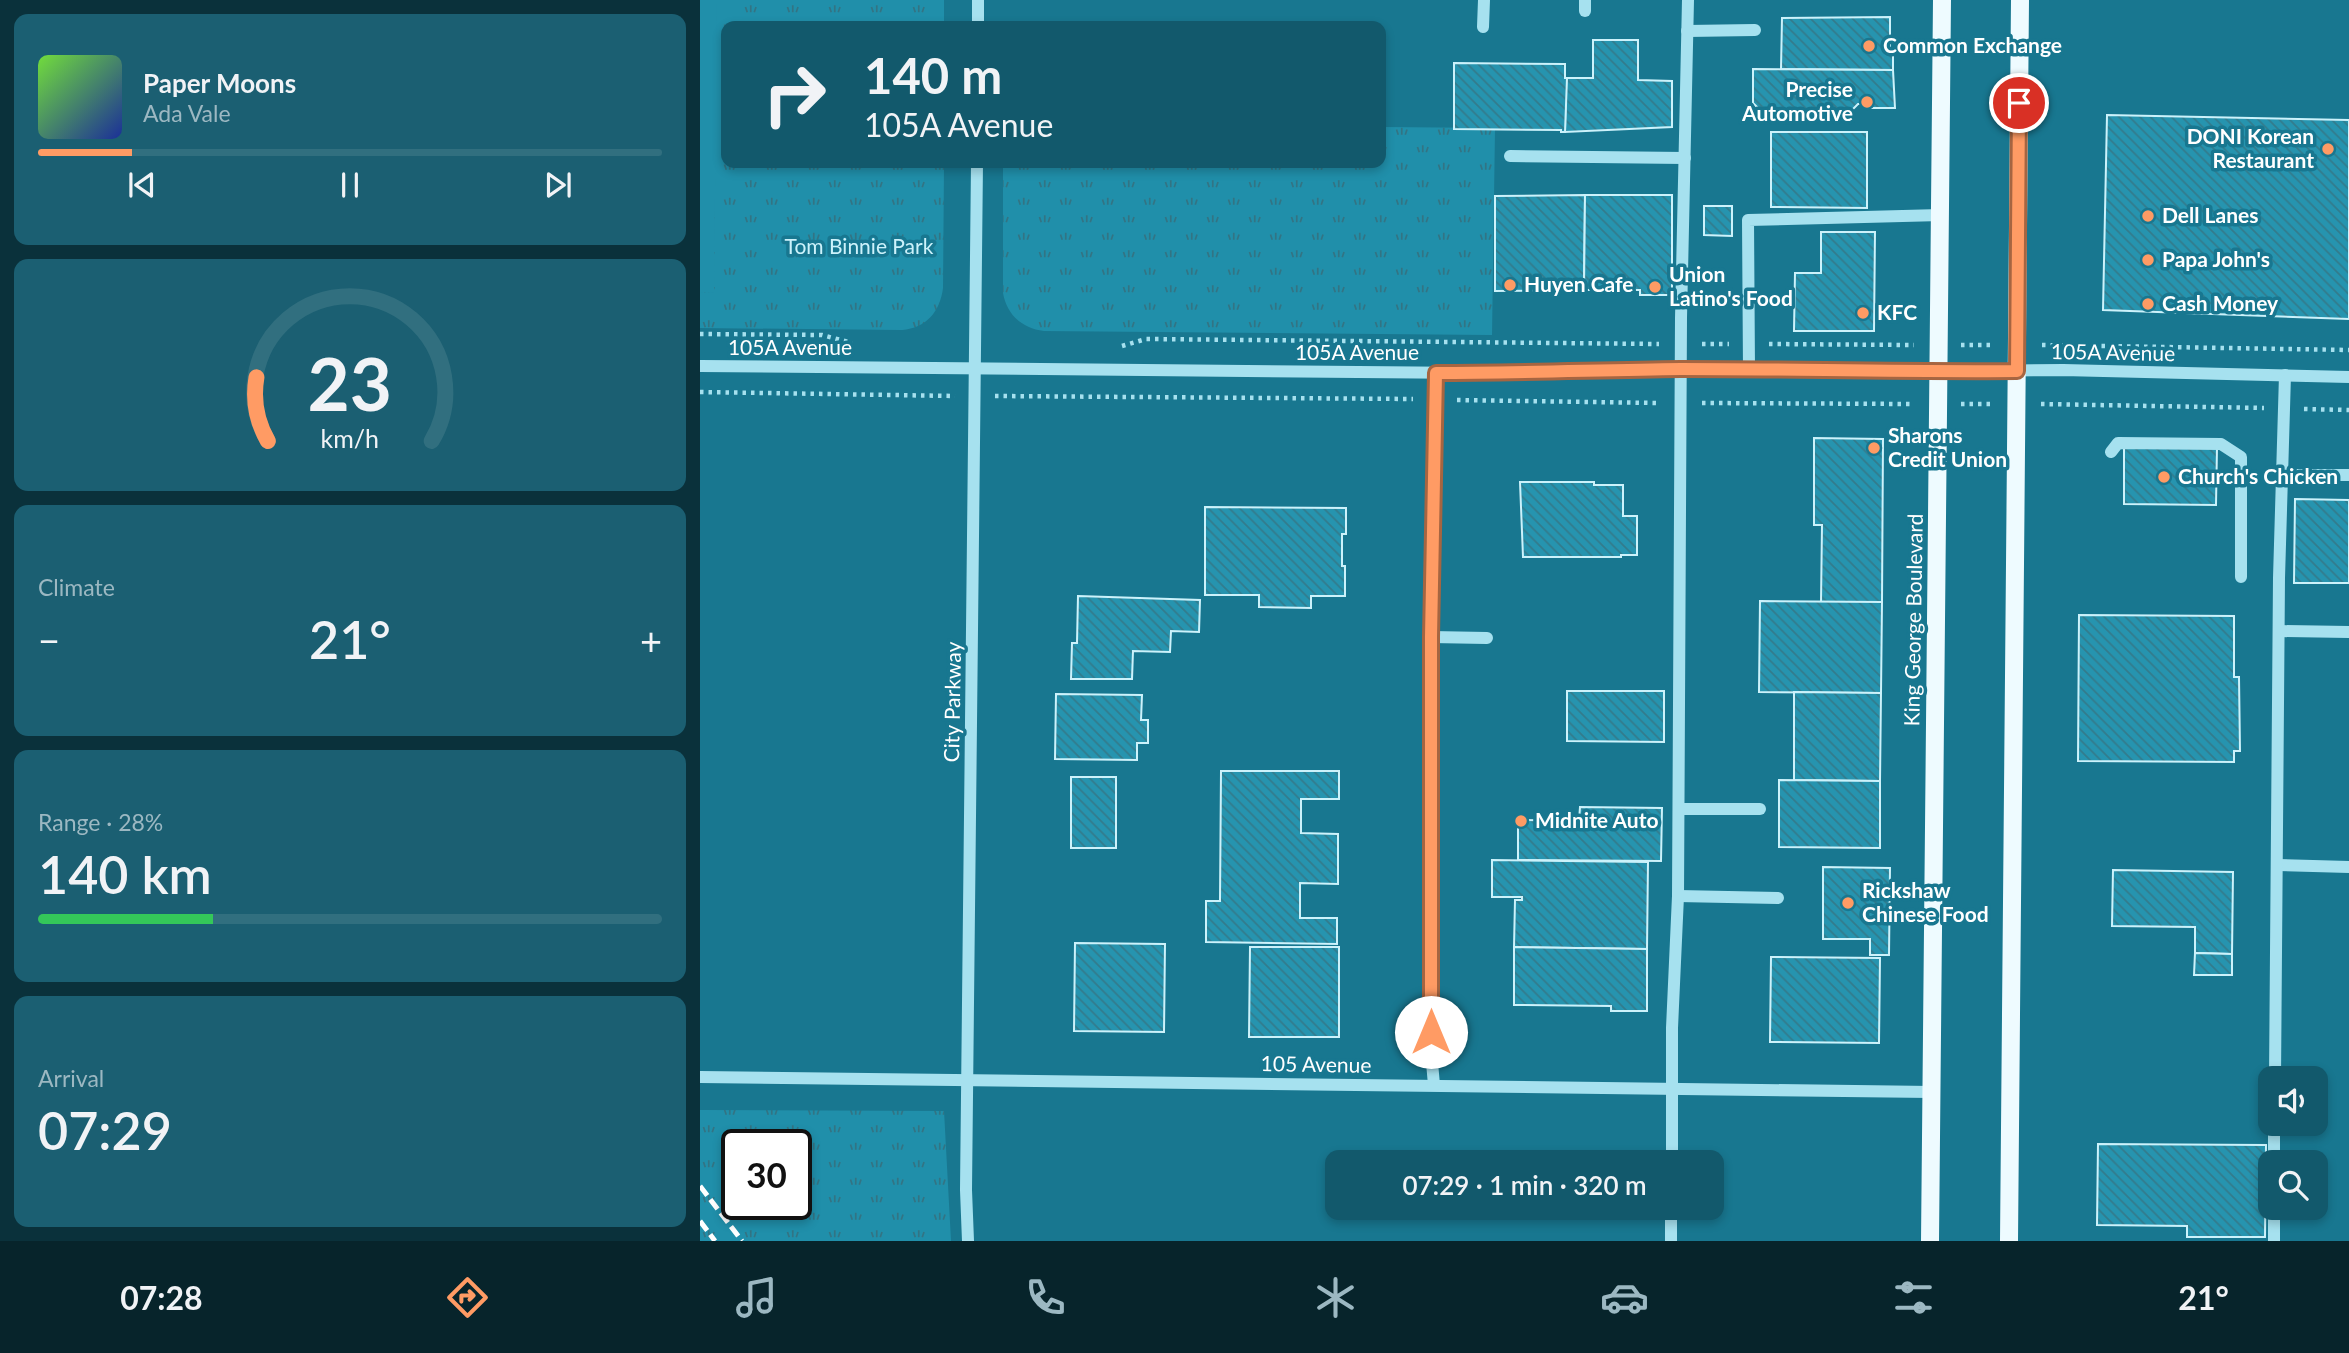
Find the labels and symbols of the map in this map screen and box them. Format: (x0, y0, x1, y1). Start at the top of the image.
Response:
place label: Common Exchange (1883, 32, 2062, 57)
marker: Common Exchange (1861, 38, 1877, 54)
pin (1989, 73, 2049, 133)
place label: Precise Automotive (1741, 76, 1853, 125)
marker: Precise Automotive (1859, 94, 1875, 110)
place label: DONI Korean Restaurant (2187, 123, 2314, 172)
marker: DONI Korean Restaurant (2320, 141, 2336, 157)
place label: Dell Lanes (2162, 202, 2258, 227)
marker: Dell Lanes (2140, 208, 2156, 224)
park label: Tom Binnie Park (785, 233, 934, 258)
place label: Papa John's (2162, 246, 2270, 271)
marker: Papa John's (2140, 252, 2156, 268)
place label: Union Latino's Food (1669, 261, 1793, 310)
place label: Huyen Cafe (1524, 271, 1634, 296)
marker: Huyen Cafe (1502, 277, 1518, 293)
marker: Union Latino's Food (1647, 279, 1663, 295)
place label: Cash Money (2162, 290, 2279, 315)
marker: Cash Money (2140, 296, 2156, 312)
place label: KFC (1877, 299, 1917, 324)
marker: KFC (1855, 305, 1871, 321)
street label: 105A Avenue (728, 334, 852, 359)
street label: 105A Avenue (2051, 338, 2175, 365)
street label: 105A Avenue (1295, 339, 1419, 364)
place label: Sharons Credit Union (1888, 422, 2007, 471)
marker: Sharons Credit Union (1866, 440, 1882, 456)
place label: Church's Chicken (2178, 463, 2338, 488)
marker: Church's Chicken (2156, 469, 2172, 485)
street label: King George Boulevard (1898, 513, 1927, 727)
street label: City Parkway (938, 641, 965, 763)
place label: Midnite Auto (1535, 807, 1658, 832)
marker: Midnite Auto (1513, 813, 1529, 829)
place label: Rickshaw Chinese Food (1862, 877, 1989, 926)
marker: Rickshaw Chinese Food (1840, 895, 1856, 911)
position arrow (1394, 995, 1468, 1069)
street label: 105 Avenue (1260, 1050, 1372, 1077)
speed limit sign: 30 (721, 1129, 812, 1220)

